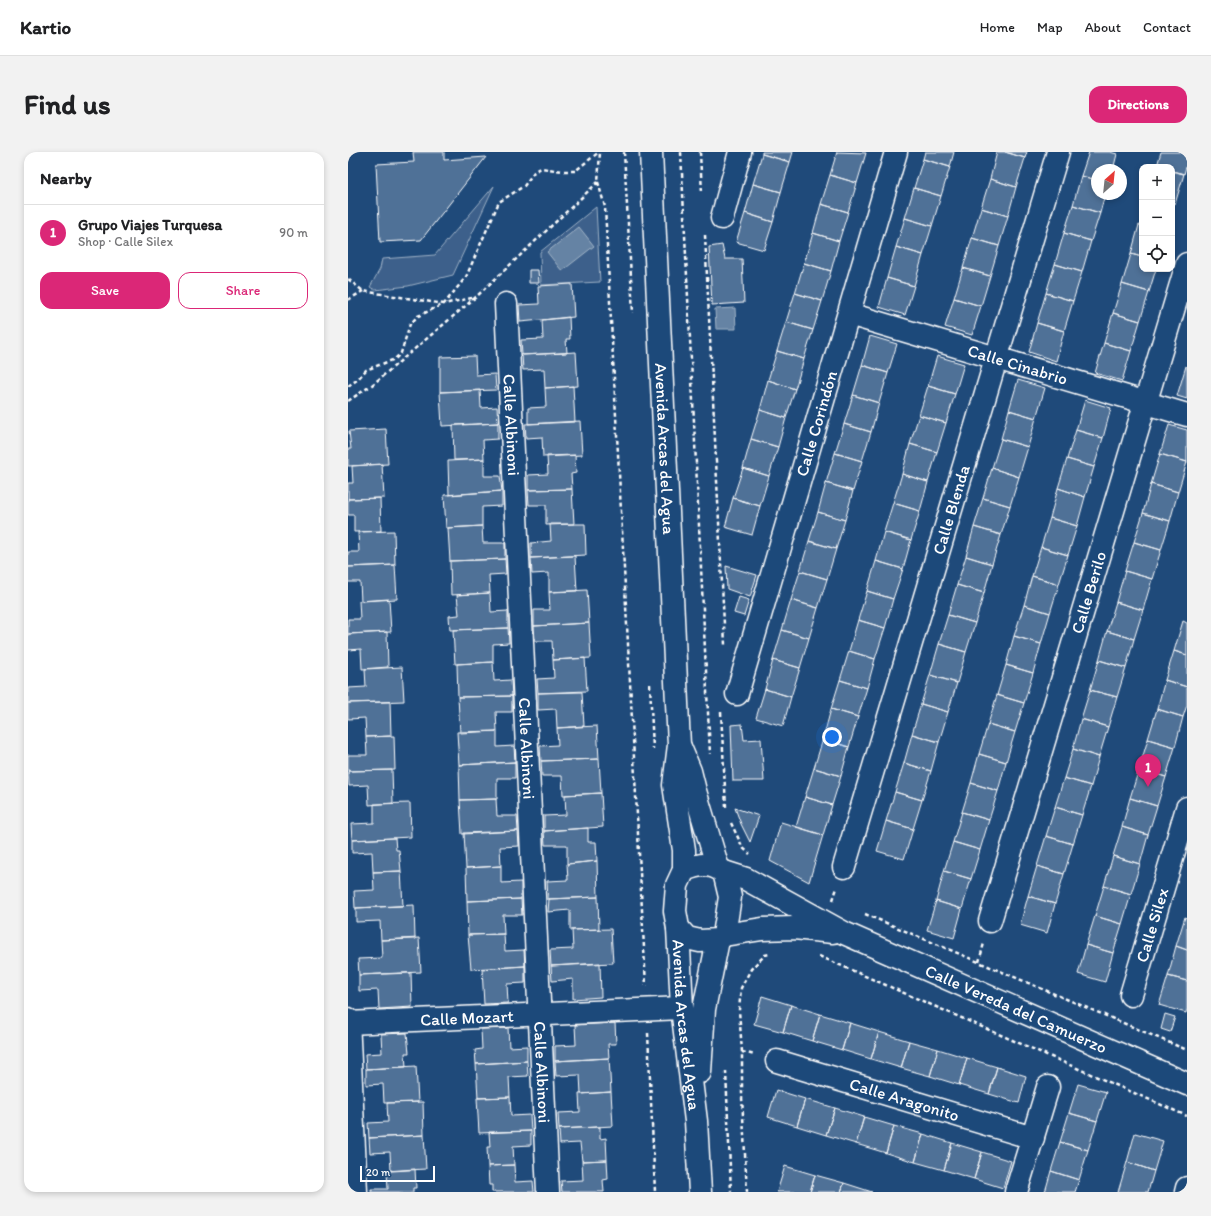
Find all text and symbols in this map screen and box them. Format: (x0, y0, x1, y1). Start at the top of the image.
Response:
text: Kartio (20, 16, 71, 39)
text: Home (980, 19, 1015, 36)
text: Map (1037, 19, 1063, 36)
text: About (1085, 19, 1121, 36)
text: Contact (1143, 19, 1191, 36)
button: Directions (1089, 86, 1187, 123)
text: Find us (24, 87, 111, 121)
north arrow (1091, 164, 1127, 200)
map controls (1139, 164, 1175, 272)
button: + (1139, 164, 1175, 200)
text: Nearby (40, 168, 92, 188)
button: − (1139, 200, 1175, 236)
text: Grupo Viajes Turquesa (78, 216, 222, 234)
text: 1 (50, 225, 56, 240)
text: 90 m (279, 225, 308, 240)
text: Shop · Calle Silex (78, 234, 173, 249)
button: locate (1139, 236, 1175, 272)
button: Save (40, 272, 170, 309)
button: Share (178, 272, 308, 309)
street label: Calle Cinabrio (965, 340, 1070, 389)
street label: Avenida Arcas del Agua (651, 362, 679, 535)
street label: Calle Corindón (791, 368, 841, 479)
street label: Calle Albinoni (499, 373, 524, 476)
street label: Calle Blenda (928, 462, 974, 557)
street label: Calle Berilo (1067, 549, 1110, 636)
street label: Calle Albinoni (515, 697, 539, 800)
your location (822, 727, 842, 747)
pin: 1 (1135, 754, 1161, 787)
street label: Calle Silex (1131, 885, 1173, 965)
street label: Avenida Arcas del Agua (669, 939, 705, 1112)
street label: Calle Vereda del Camuerzo (922, 960, 1110, 1058)
street label: Calle Mozart (420, 1006, 515, 1030)
street label: Calle Albinoni (530, 1021, 555, 1124)
street label: Calle Aragonito (847, 1073, 962, 1125)
scale bar (360, 1164, 435, 1183)
text: 20 m (366, 1166, 390, 1179)

